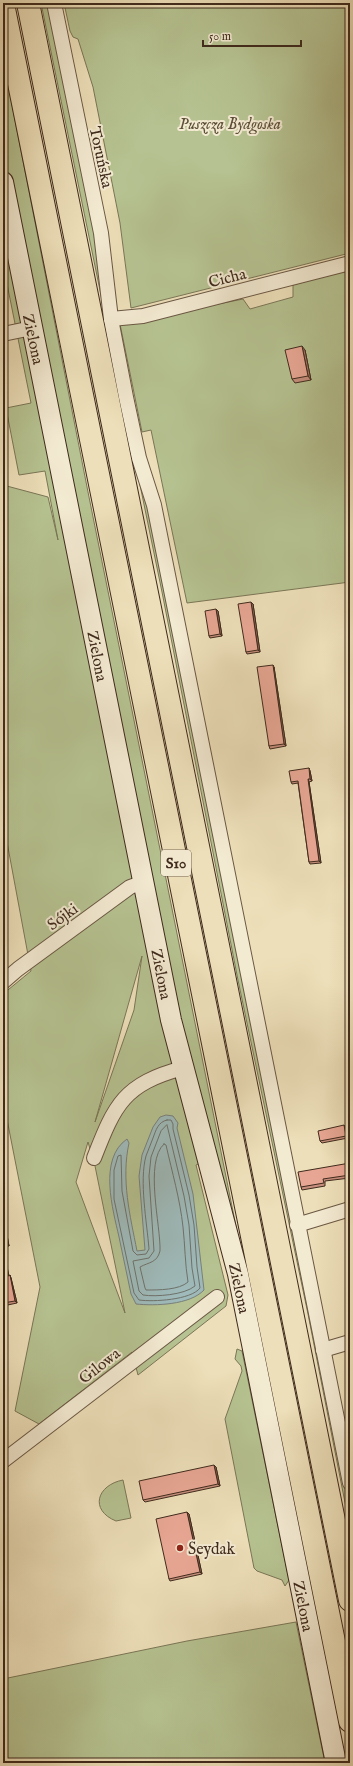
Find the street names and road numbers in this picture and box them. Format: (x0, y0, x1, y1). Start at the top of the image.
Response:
street label: Toruńska (84, 125, 116, 190)
street label: Cicha (207, 265, 248, 293)
street label: Zielona (17, 312, 47, 367)
street label: Zielona (81, 629, 111, 683)
road number: S10 (161, 850, 191, 876)
street label: Sójki (44, 900, 83, 936)
street label: Zielona (145, 947, 175, 1001)
street label: Zielona (223, 1261, 253, 1316)
street label: Gilowa (75, 1344, 125, 1389)
street label: Zielona (287, 1579, 317, 1633)

